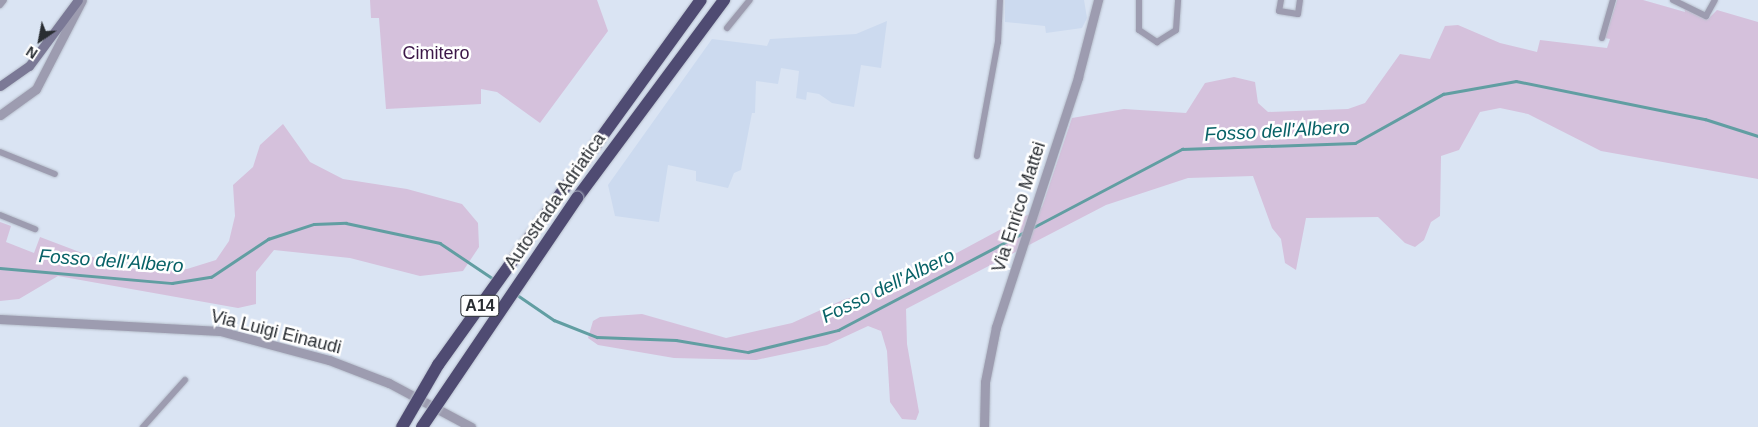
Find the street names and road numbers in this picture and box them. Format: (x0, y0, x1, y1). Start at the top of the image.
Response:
street label: Autostrada Adriatica (500, 128, 610, 274)
street label: Via Enrico Mattei (988, 139, 1050, 275)
road number: A14 (460, 292, 500, 320)
street label: Via Luigi Einaudi (208, 305, 344, 359)

